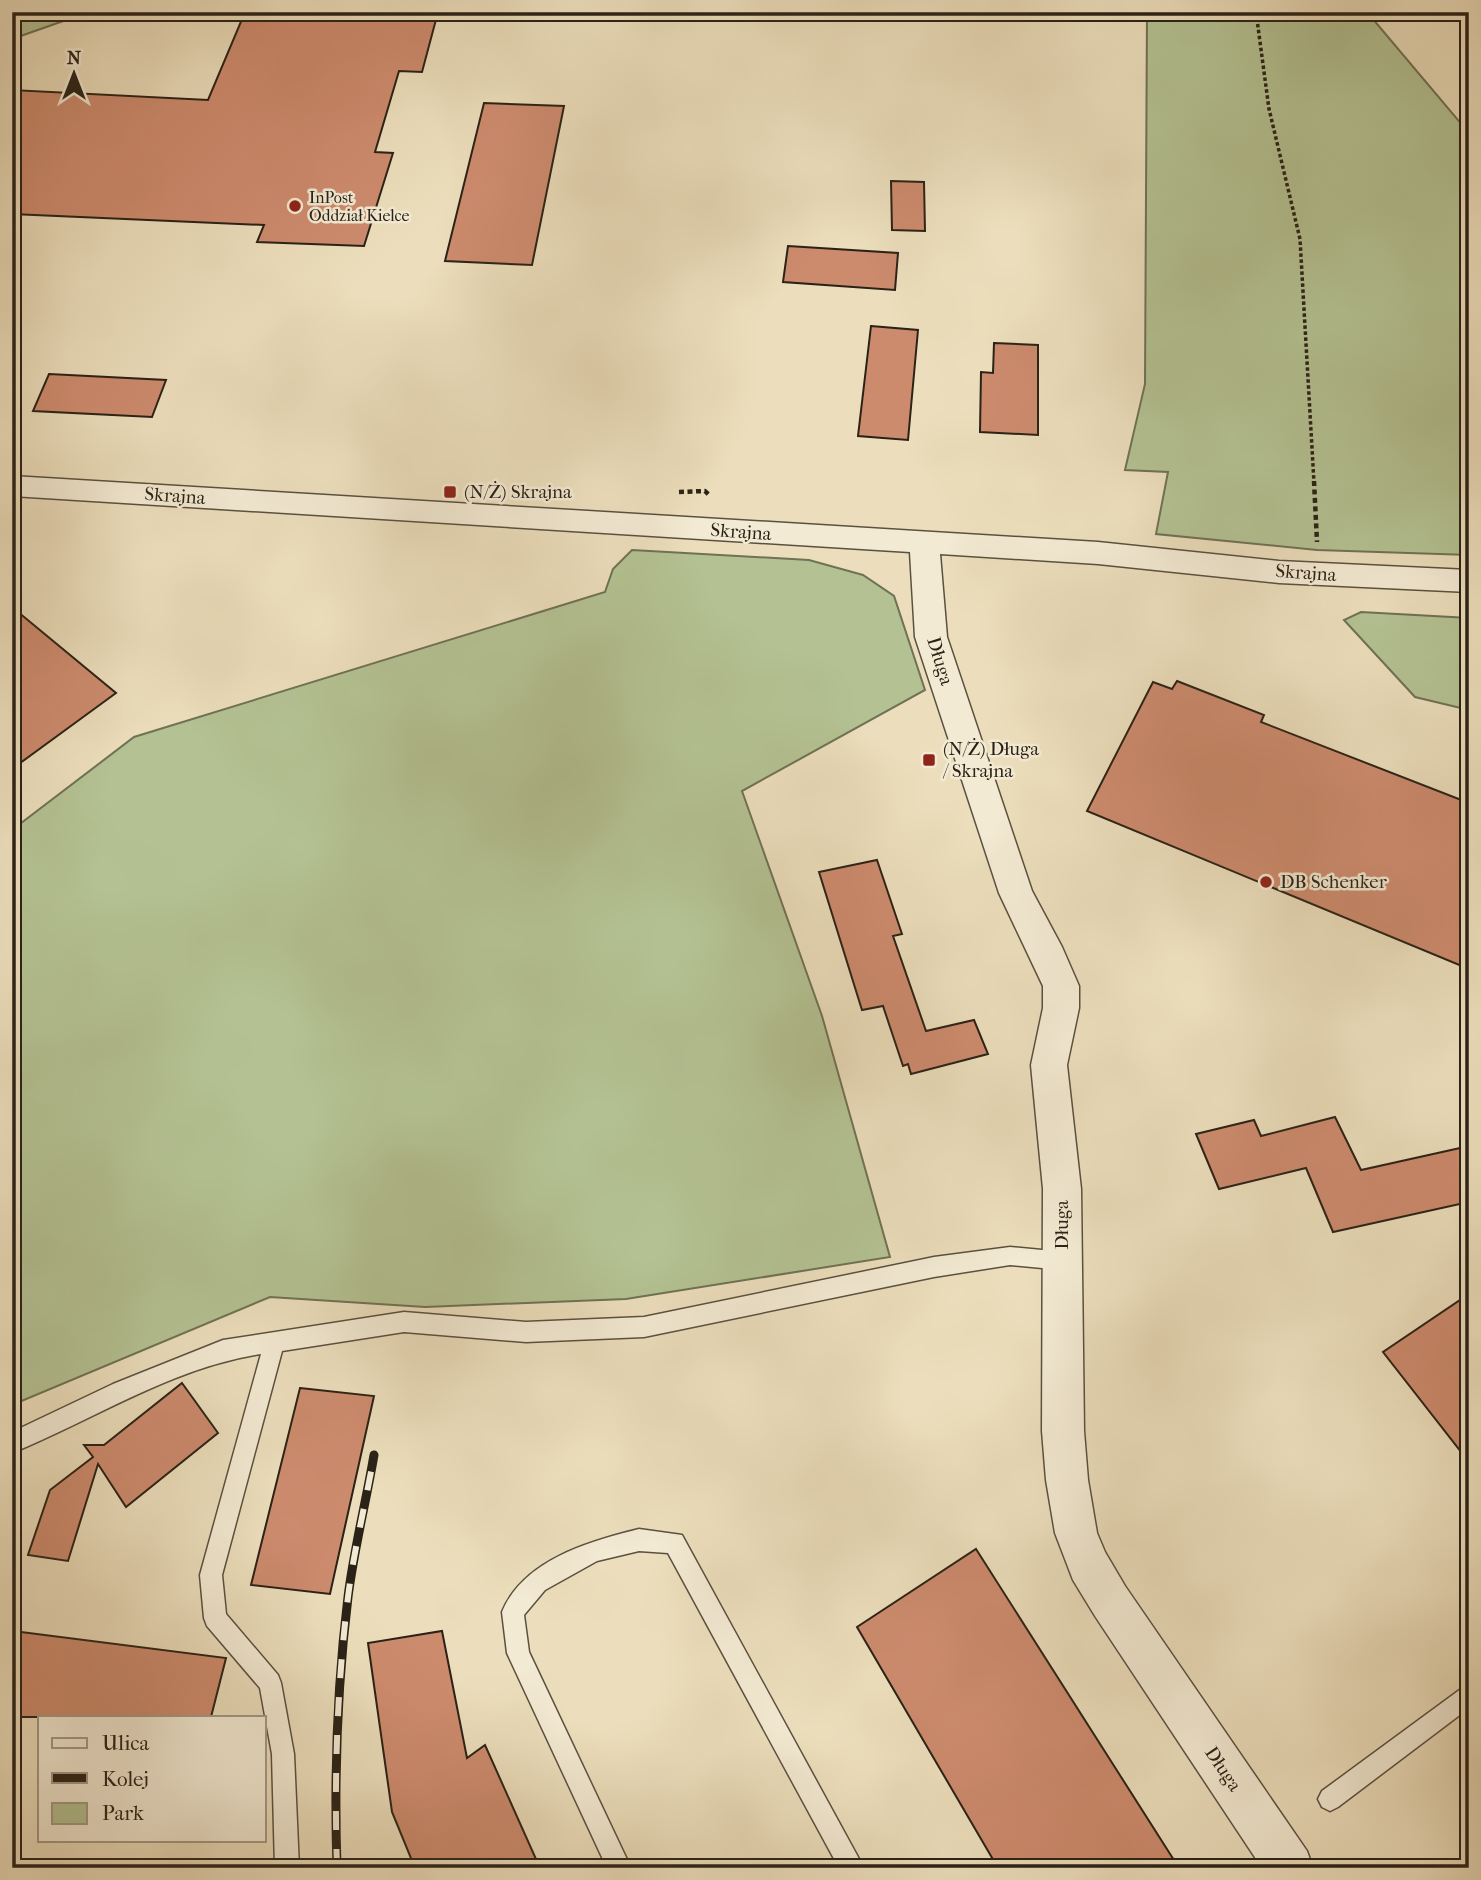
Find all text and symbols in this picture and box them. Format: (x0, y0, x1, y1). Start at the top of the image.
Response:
north arrow (38, 38, 108, 108)
text: N (67, 47, 82, 69)
place label: InPost Oddział Kielce (309, 188, 410, 225)
marker: InPost Oddział Kielce (287, 198, 303, 214)
place label: (N/Ż) Skrajna (464, 481, 572, 503)
street label: Skrajna (144, 483, 207, 509)
marker: (N/Ż) Skrajna (442, 484, 458, 500)
street label: Skrajna (710, 519, 773, 545)
street label: Skrajna (1275, 560, 1338, 586)
street label: Długa (922, 634, 958, 688)
place label: (N/Ż) Długa / Skrajna (942, 738, 1039, 782)
marker: (N/Ż) Długa / Skrajna (921, 752, 937, 768)
place label: DB Schenker (1280, 871, 1388, 893)
marker: DB Schenker (1258, 874, 1274, 890)
street label: Długa (1051, 1200, 1073, 1250)
legend (38, 1716, 266, 1842)
text: Ulica (102, 1731, 149, 1755)
street label: Długa (1200, 1742, 1246, 1796)
text: Kolej (102, 1767, 149, 1791)
text: Park (102, 1801, 144, 1825)

